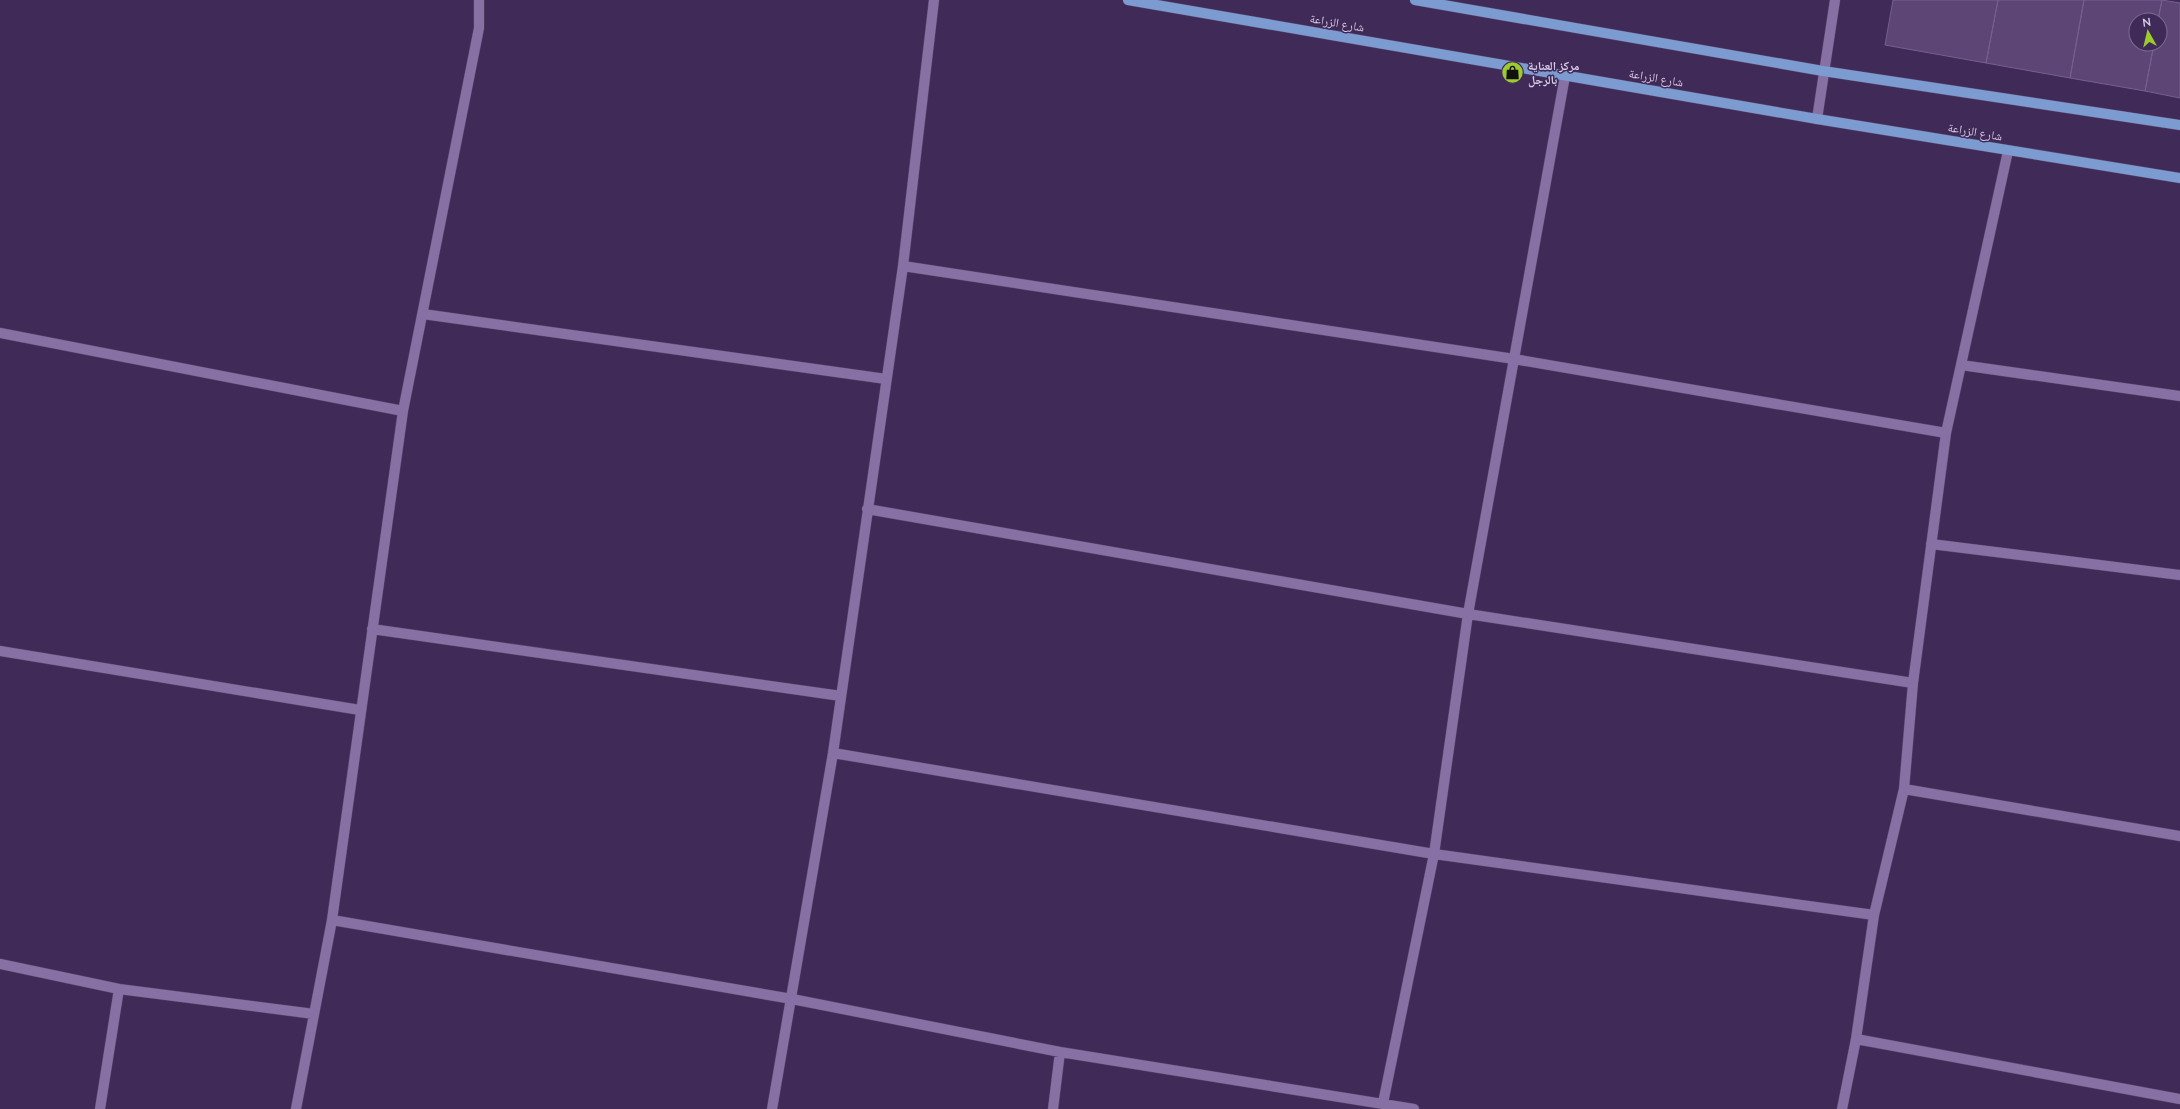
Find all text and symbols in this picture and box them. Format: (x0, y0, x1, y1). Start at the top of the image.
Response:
street label: شارع الزراعة (1308, 10, 1366, 36)
north arrow (2128, 12, 2168, 52)
text: N (2141, 15, 2152, 29)
place label: مركز العناية بالرجل (1528, 58, 1580, 88)
shop icon: مركز العناية بالرجل (1499, 60, 1525, 86)
street label: شارع الزراعة (1627, 65, 1685, 91)
street label: شارع الزراعة (1946, 119, 2004, 145)

